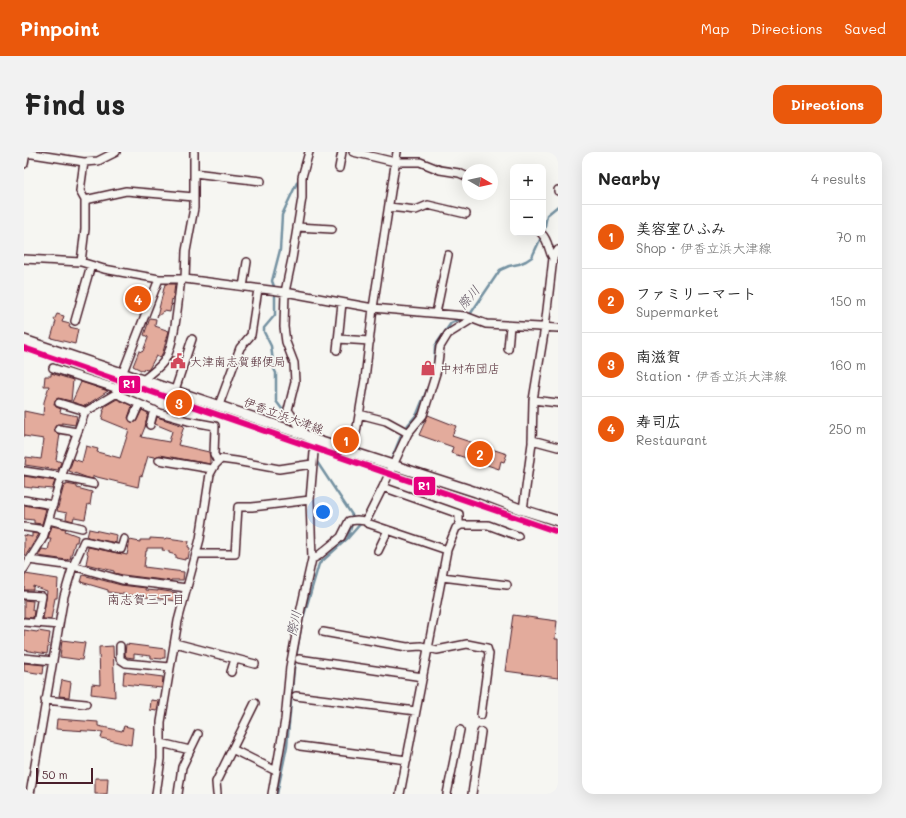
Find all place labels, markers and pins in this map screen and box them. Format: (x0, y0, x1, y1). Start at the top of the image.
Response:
pin: 4 (125, 284, 151, 314)
public building icon: 大津南志賀郵便局 (169, 352, 187, 370)
place label: 大津南志賀郵便局 (190, 353, 286, 369)
shop icon: 中村布団店 (419, 359, 437, 377)
place label: 中村布団店 (440, 360, 500, 376)
pin: 3 (166, 388, 192, 418)
pin: 1 (333, 425, 359, 455)
pin: 2 (467, 439, 493, 469)

